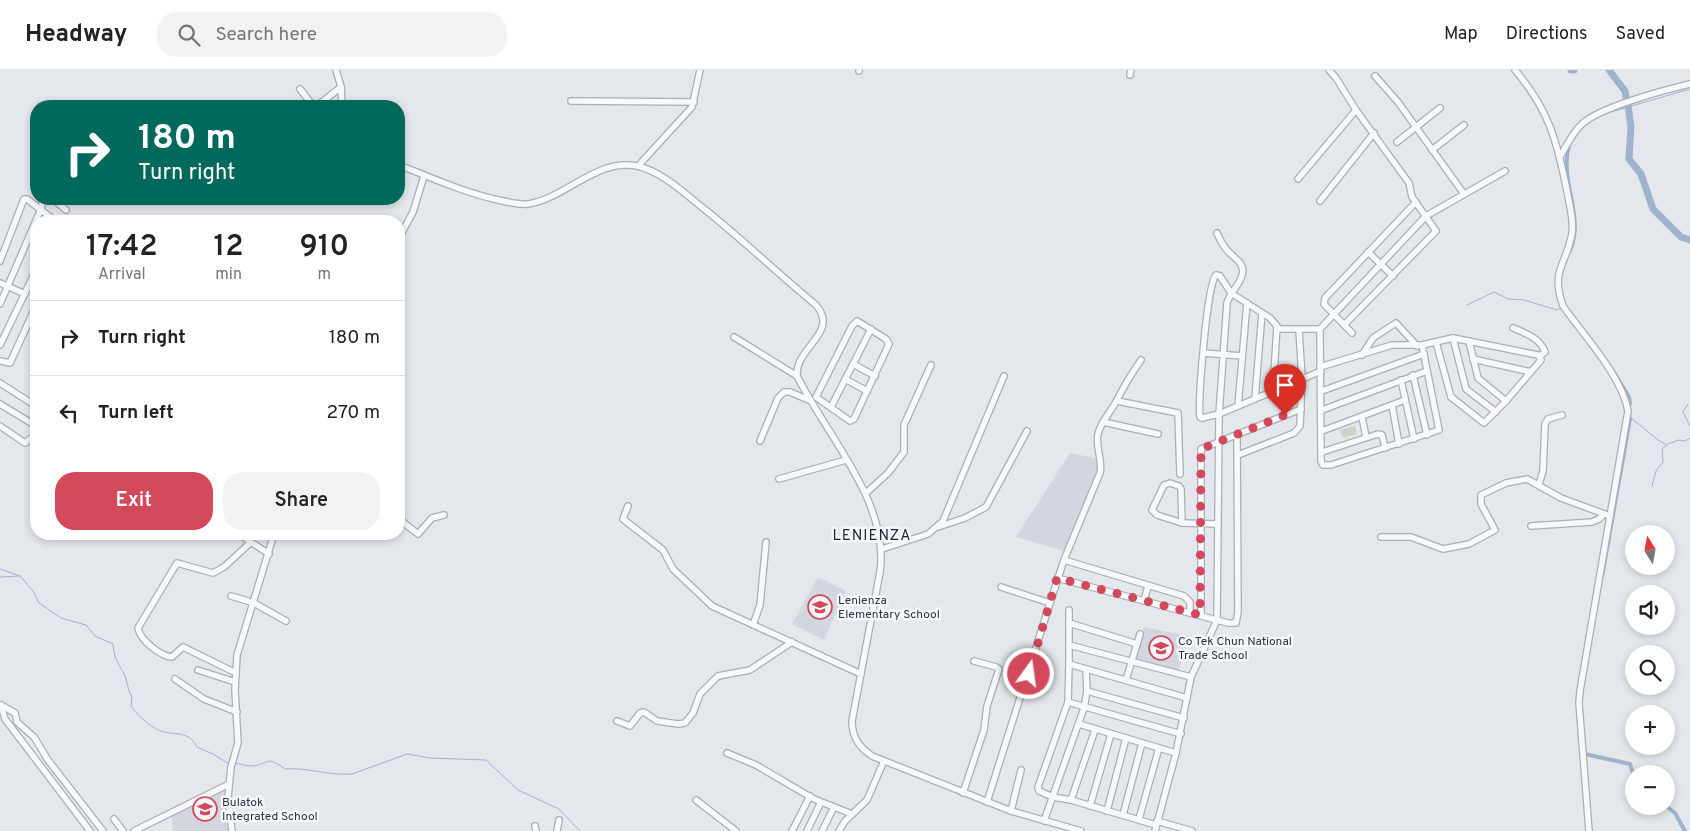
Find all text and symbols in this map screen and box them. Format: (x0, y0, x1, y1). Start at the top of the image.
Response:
search box (157, 12, 507, 57)
text: Headway (25, 20, 127, 50)
icon: search (175, 21, 203, 49)
text: Search here (215, 23, 317, 47)
text: Map (1444, 23, 1478, 46)
text: Directions (1506, 23, 1588, 46)
text: Saved (1616, 23, 1665, 46)
text: 180 m (138, 117, 236, 161)
icon: right (55, 120, 120, 185)
text: Turn right (138, 160, 235, 187)
text: 17:42 (86, 229, 158, 266)
text: 12 (214, 229, 244, 266)
text: 910 (300, 229, 349, 266)
text: Arrival (98, 265, 146, 285)
text: min (215, 265, 242, 285)
text: m (318, 265, 331, 285)
icon: right (55, 324, 83, 352)
text: Turn right (98, 326, 186, 350)
text: 180 m (329, 326, 380, 350)
pin (1264, 364, 1306, 415)
icon: arrive (1271, 371, 1299, 399)
icon: left (55, 399, 83, 427)
text: Turn left (98, 401, 174, 425)
text: 270 m (326, 401, 380, 425)
button: Exit (55, 472, 213, 530)
button: Share (223, 472, 380, 530)
north arrow (1625, 525, 1675, 575)
map controls (1625, 525, 1675, 815)
district label: LENIENZA (832, 527, 912, 546)
button: sound (1625, 585, 1675, 635)
place label: Lenienza Elementary School (838, 593, 940, 623)
school or university icon: Lenienza Elementary School (807, 594, 833, 620)
place label: Co Tek Chun National Trade School (1178, 634, 1292, 664)
school or university icon: Co Tek Chun National Trade School (1148, 635, 1174, 661)
button: search (1625, 645, 1675, 695)
position arrow (1002, 647, 1054, 699)
button: + (1625, 705, 1675, 755)
button: − (1625, 765, 1675, 815)
place label: Bulatok Integrated School (222, 795, 318, 825)
school or university icon: Bulatok Integrated School (192, 796, 218, 822)

